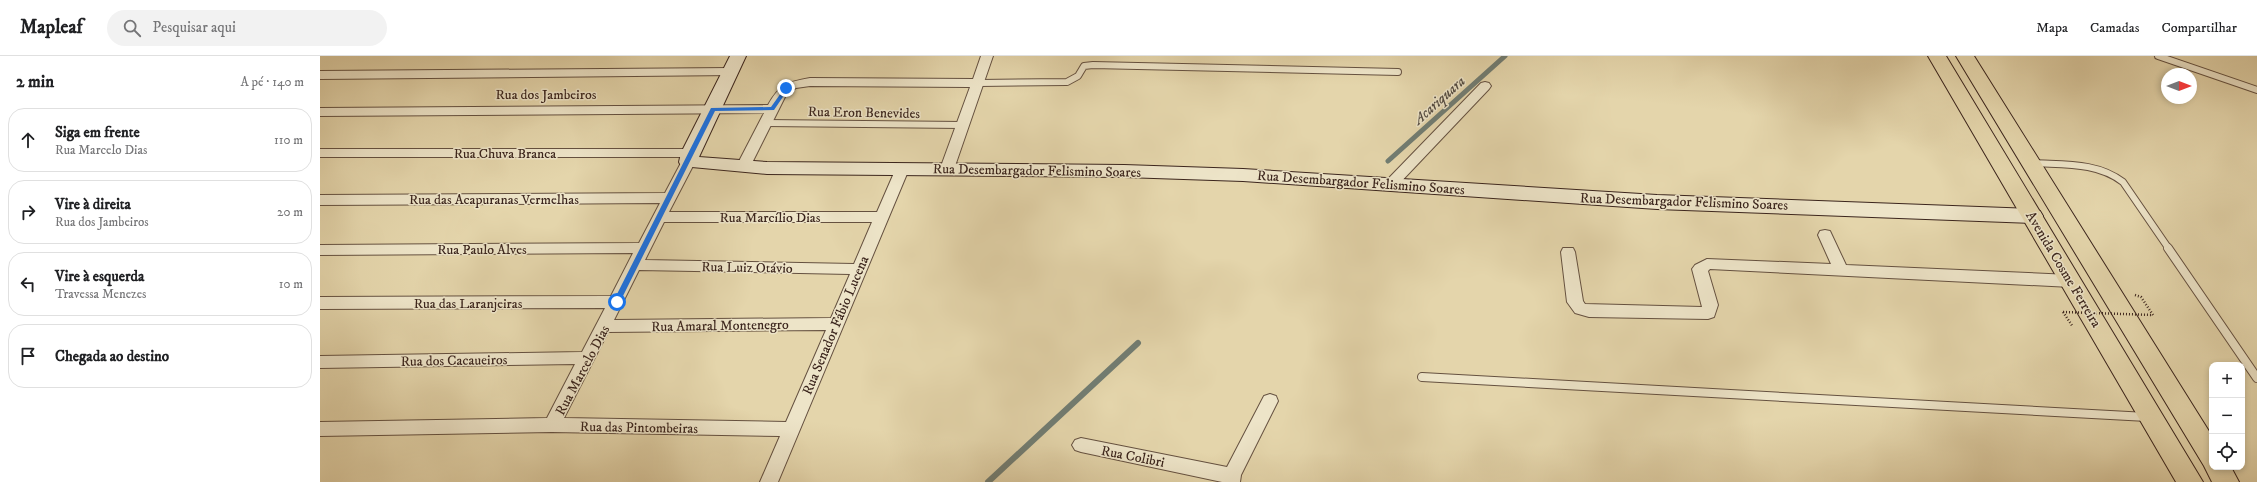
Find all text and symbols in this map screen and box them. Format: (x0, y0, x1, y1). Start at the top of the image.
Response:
search box (107, 10, 387, 46)
text: Mapleaf (20, 16, 83, 39)
icon: search (121, 17, 143, 39)
text: Pesquisar aqui (153, 18, 236, 37)
text: Mapa (2036, 19, 2068, 37)
text: Camadas (2090, 19, 2139, 37)
text: Compartilhar (2161, 19, 2237, 37)
north arrow (2161, 68, 2197, 104)
text: 2 min (16, 71, 54, 93)
water label: Acariquara (1408, 72, 1469, 130)
text: A pé · 140 m (241, 74, 304, 90)
route end (777, 79, 795, 97)
street label: Rua dos Jambeiros (496, 86, 597, 104)
street label: Rua Eron Benevides (808, 103, 921, 123)
text: Siga em frente (55, 123, 140, 142)
icon: ahead (17, 129, 39, 151)
text: 110 m (274, 132, 303, 148)
text: Rua Marcelo Dias (55, 142, 147, 158)
street label: Rua Chuva Branca (454, 145, 556, 163)
street label: Rua Desembargador Felismino Soares (933, 160, 1142, 182)
street label: Rua Desembargador Felismino Soares (1256, 167, 1466, 199)
street label: Rua Desembargador Felismino Soares (1580, 189, 1789, 215)
street label: Rua das Acapuranas Vermelhas (409, 191, 579, 209)
text: Vire à direita (55, 195, 131, 214)
icon: right (17, 201, 39, 223)
text: 20 m (277, 204, 303, 220)
street label: Avenida Cosme Ferreira (2021, 208, 2105, 331)
street label: Rua Marcílio Dias (720, 209, 821, 227)
text: Rua dos Jambeiros (55, 214, 149, 230)
street label: Rua Paulo Alves (437, 241, 527, 259)
street label: Rua Senador Fábio Lucena (798, 253, 873, 398)
street label: Rua Luiz Otávio (701, 258, 793, 278)
text: Vire à esquerda (55, 267, 144, 286)
icon: left (17, 273, 39, 295)
text: 10 m (279, 276, 303, 292)
text: Travessa Menezes (55, 286, 146, 302)
route start (608, 293, 626, 311)
street label: Rua das Laranjeiras (414, 295, 523, 313)
street label: Rua Amaral Montenegro (651, 316, 789, 336)
street label: Rua Marcelo Dias (552, 322, 614, 419)
icon: arrive (17, 345, 39, 367)
text: Chegada ao destino (55, 347, 169, 366)
street label: Rua dos Cacaueiros (401, 351, 508, 371)
map controls (2209, 362, 2245, 470)
button: + (2209, 362, 2245, 398)
button: − (2209, 398, 2245, 434)
street label: Rua das Pintombeiras (580, 418, 699, 438)
button: locate (2209, 434, 2245, 470)
street label: Rua Colibri (1100, 442, 1166, 472)

